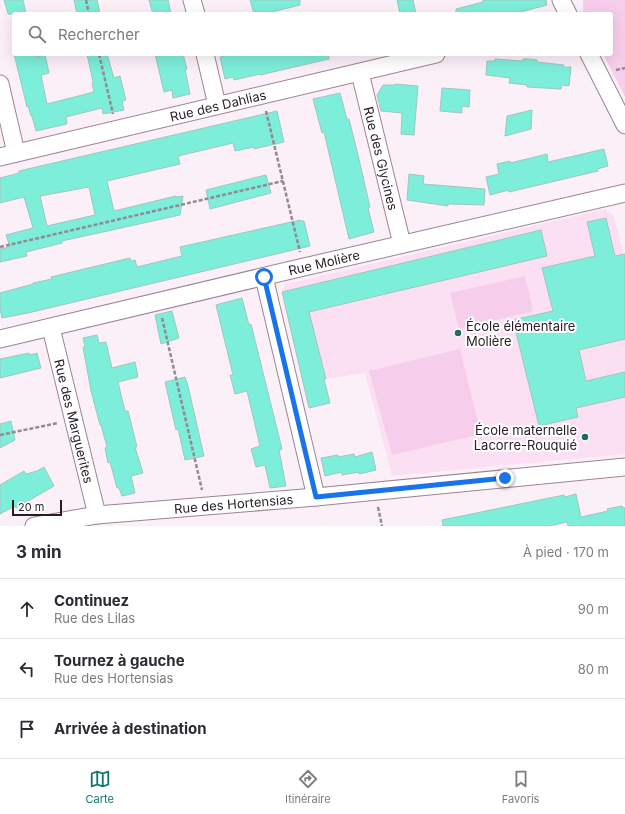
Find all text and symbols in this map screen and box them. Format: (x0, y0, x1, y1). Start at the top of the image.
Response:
search box (12, 12, 613, 56)
icon: search (26, 23, 48, 45)
text: Rechercher (58, 25, 140, 44)
street label: Rue des Dahlias (168, 86, 268, 125)
street label: Rue des Glycines (361, 105, 401, 212)
street label: Rue Molière (287, 246, 361, 278)
route start (255, 268, 273, 286)
place label: École élémentaire Molière (466, 318, 575, 349)
marker: École élémentaire Molière (453, 328, 463, 338)
street label: Rue des Marguerites (51, 358, 97, 485)
place label: École maternelle Lacorre-Rouquié (474, 422, 577, 453)
marker: École maternelle Lacorre-Rouquié (580, 432, 590, 442)
route end (496, 469, 514, 487)
street label: Rue des Hortensias (173, 491, 294, 517)
scale bar (12, 498, 62, 517)
text: 20 m (18, 500, 44, 514)
text: 3 min (16, 542, 62, 562)
text: À pied · 170 m (523, 544, 609, 560)
text: Continuez (54, 591, 129, 610)
icon: ahead (16, 598, 38, 620)
text: 90 m (578, 601, 609, 617)
text: Rue des Lilas (54, 610, 135, 626)
text: Tournez à gauche (54, 651, 185, 670)
icon: left (16, 658, 38, 680)
text: 80 m (578, 661, 609, 677)
text: Rue des Hortensias (54, 670, 173, 686)
icon: arrive (16, 718, 38, 740)
text: Arrivée à destination (54, 719, 207, 738)
tab: Carte (86, 768, 114, 806)
tab: Itinéraire (285, 768, 331, 806)
tab: Favoris (502, 768, 539, 806)

